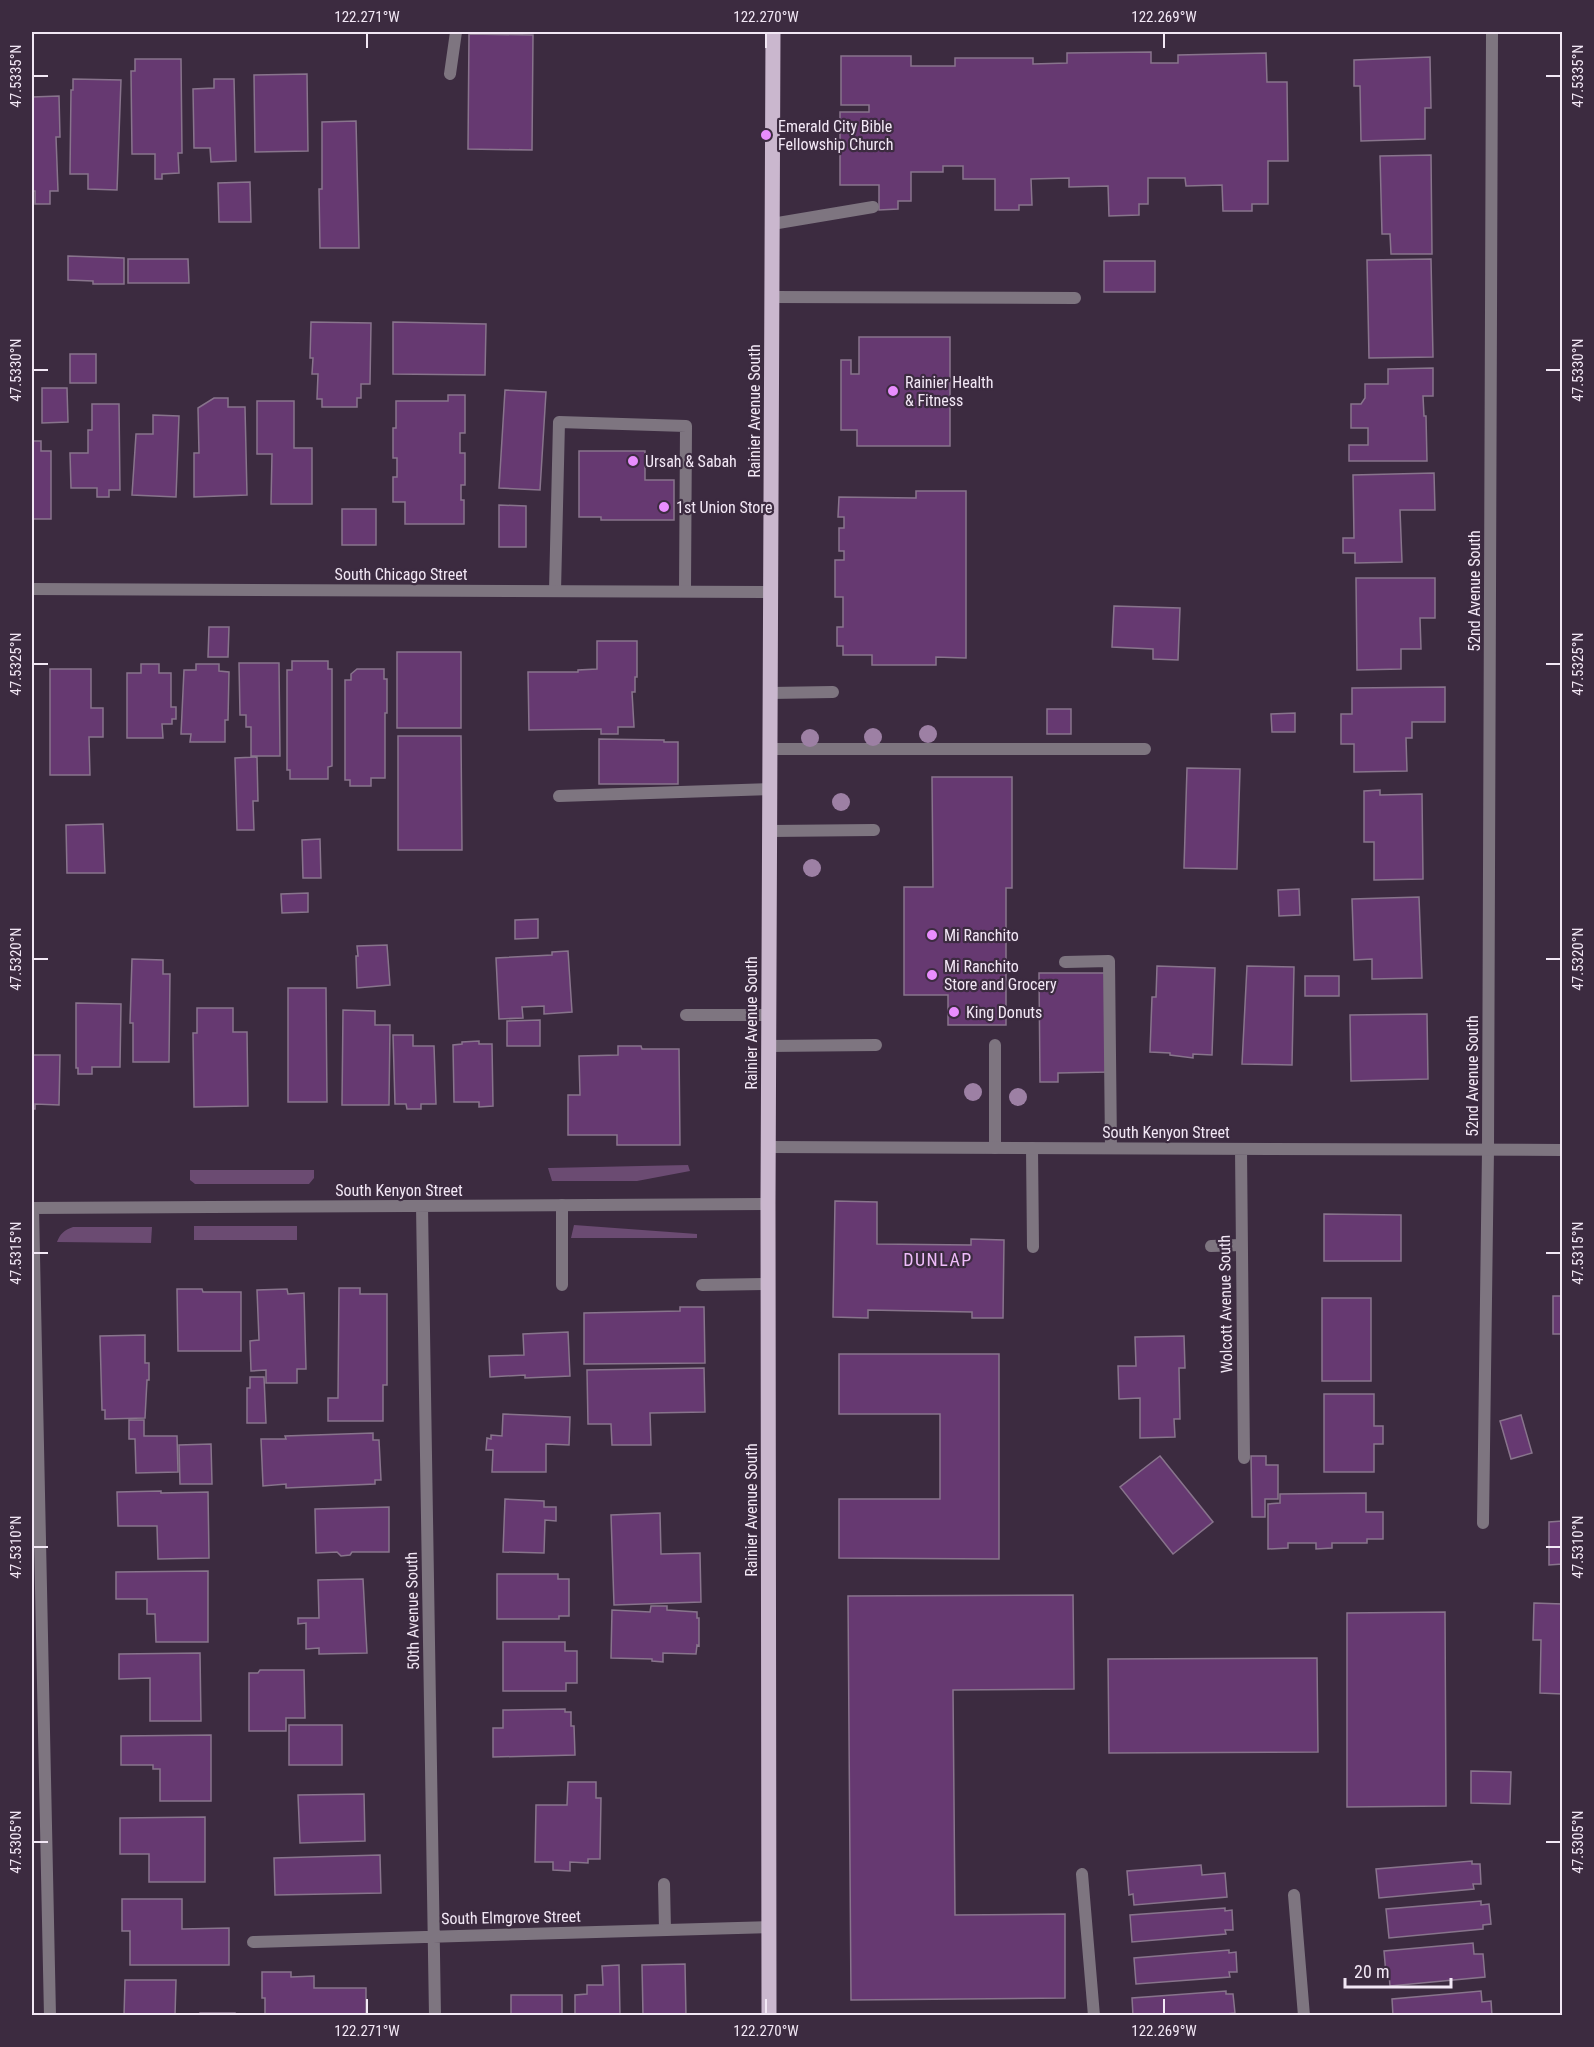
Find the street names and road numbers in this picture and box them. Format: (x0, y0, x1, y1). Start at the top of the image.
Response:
street label: Rainier Avenue South (745, 344, 764, 478)
street label: 52nd Avenue South (1465, 530, 1484, 652)
street label: South Chicago Street (335, 565, 468, 584)
street label: Rainier Avenue South (742, 956, 761, 1090)
street label: 52nd Avenue South (1463, 1015, 1482, 1137)
street label: South Kenyon Street (1102, 1123, 1230, 1142)
street label: South Kenyon Street (335, 1181, 463, 1200)
street label: Wolcott Avenue South (1215, 1235, 1236, 1373)
street label: Rainier Avenue South (742, 1443, 761, 1577)
street label: 50th Avenue South (402, 1552, 423, 1670)
street label: South Elmgrove Street (441, 1907, 581, 1928)

